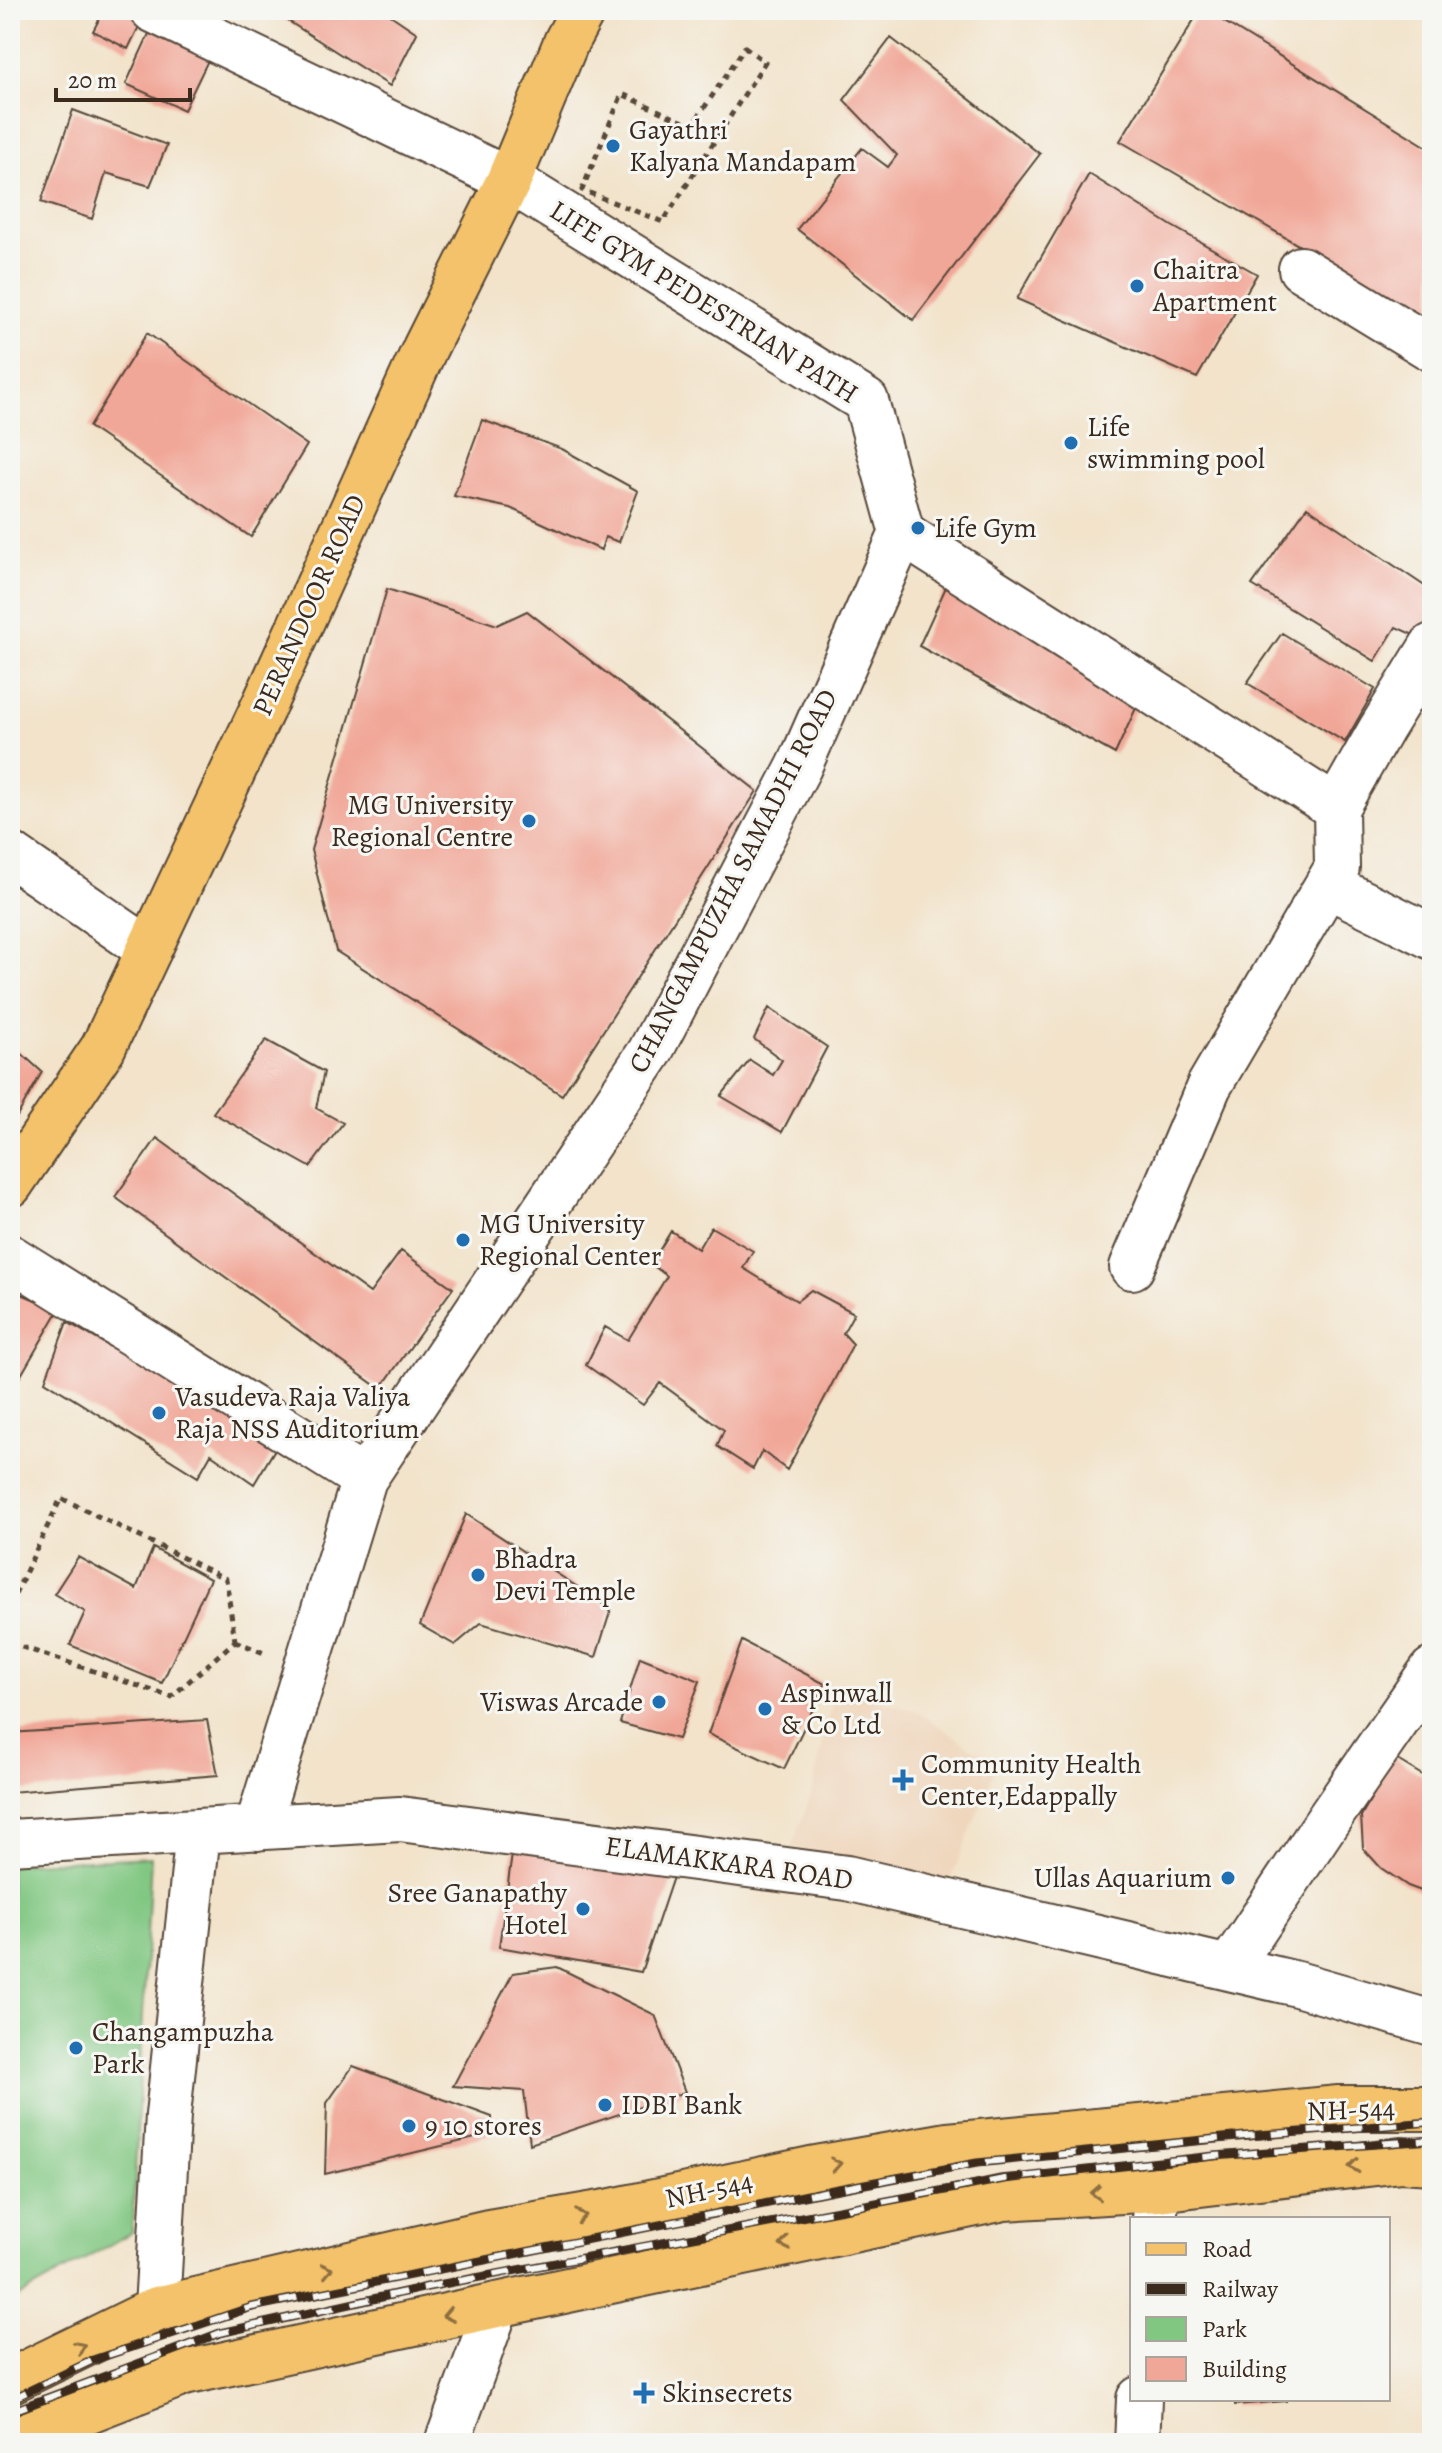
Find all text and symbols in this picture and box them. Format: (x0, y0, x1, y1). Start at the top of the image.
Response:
scale bar (56, 52, 190, 102)
text: 20 m (68, 64, 117, 96)
place label: Gayathri Kalyana Mandapam (629, 111, 856, 181)
marker: Gayathri Kalyana Mandapam (604, 137, 622, 155)
street label: LIFE GYM PEDESTRIAN PATH (543, 191, 865, 413)
place label: Chaitra Apartment (1152, 251, 1277, 321)
marker: Chaitra Apartment (1128, 277, 1146, 295)
place label: Life swimming pool (1087, 408, 1265, 478)
marker: Life swimming pool (1062, 434, 1080, 452)
street label: PERANDOOR ROAD (243, 488, 375, 722)
place label: Life Gym (934, 509, 1037, 547)
marker: Life Gym (909, 519, 927, 537)
street label: CHANGAMPUZHA SAMADHI ROAD (619, 682, 847, 1080)
place label: MG University Regional Centre (331, 786, 513, 856)
marker: MG University Regional Centre (520, 812, 538, 830)
place label: MG University Regional Center (479, 1205, 662, 1275)
marker: MG University Regional Center (454, 1231, 472, 1249)
place label: Vasudeva Raja Valiya Raja NSS Auditorium (174, 1378, 420, 1448)
marker: Vasudeva Raja Valiya Raja NSS Auditorium (150, 1404, 168, 1422)
place label: Bhadra Devi Temple (494, 1540, 636, 1610)
marker: Bhadra Devi Temple (469, 1566, 487, 1584)
place label: Aspinwall & Co Ltd (780, 1674, 892, 1744)
place label: Viswas Arcade (479, 1683, 643, 1721)
marker: Viswas Arcade (650, 1693, 668, 1711)
marker: Aspinwall & Co Ltd (756, 1700, 774, 1718)
place label: Community Health Center,Edappally (921, 1745, 1141, 1815)
marker: Community Health Center,Edappally (892, 1769, 914, 1791)
street label: ELAMAKKARA ROAD (603, 1827, 855, 1899)
place label: Ullas Aquarium (1034, 1859, 1212, 1897)
marker: Ullas Aquarium (1219, 1869, 1237, 1887)
place label: Sree Ganapathy Hotel (388, 1874, 568, 1944)
marker: Sree Ganapathy Hotel (574, 1900, 592, 1918)
place label: Changampuzha Park (92, 2013, 274, 2083)
marker: Changampuzha Park (67, 2039, 85, 2057)
place label: IDBI Bank (621, 2086, 742, 2124)
street label: NH-544 (1306, 2089, 1396, 2131)
marker: IDBI Bank (596, 2096, 614, 2114)
place label: 9 10 stores (425, 2107, 542, 2145)
marker: 9 10 stores (400, 2117, 418, 2135)
one-way arrow (829, 2157, 843, 2174)
one-way arrow (1347, 2157, 1361, 2174)
street label: NH-544 (662, 2162, 756, 2218)
one-way arrow (1089, 2184, 1102, 2201)
one-way arrow (575, 2208, 588, 2225)
legend (1130, 2217, 1390, 2401)
text: Road (1202, 2233, 1252, 2265)
one-way arrow (778, 2235, 791, 2252)
one-way arrow (320, 2262, 334, 2279)
text: Railway (1202, 2273, 1278, 2305)
one-way arrow (442, 2306, 456, 2323)
text: Park (1202, 2313, 1247, 2345)
one-way arrow (72, 2341, 87, 2356)
text: Building (1202, 2353, 1287, 2385)
place label: Skinsecrets (662, 2374, 793, 2412)
marker: Skinsecrets (633, 2382, 655, 2404)

